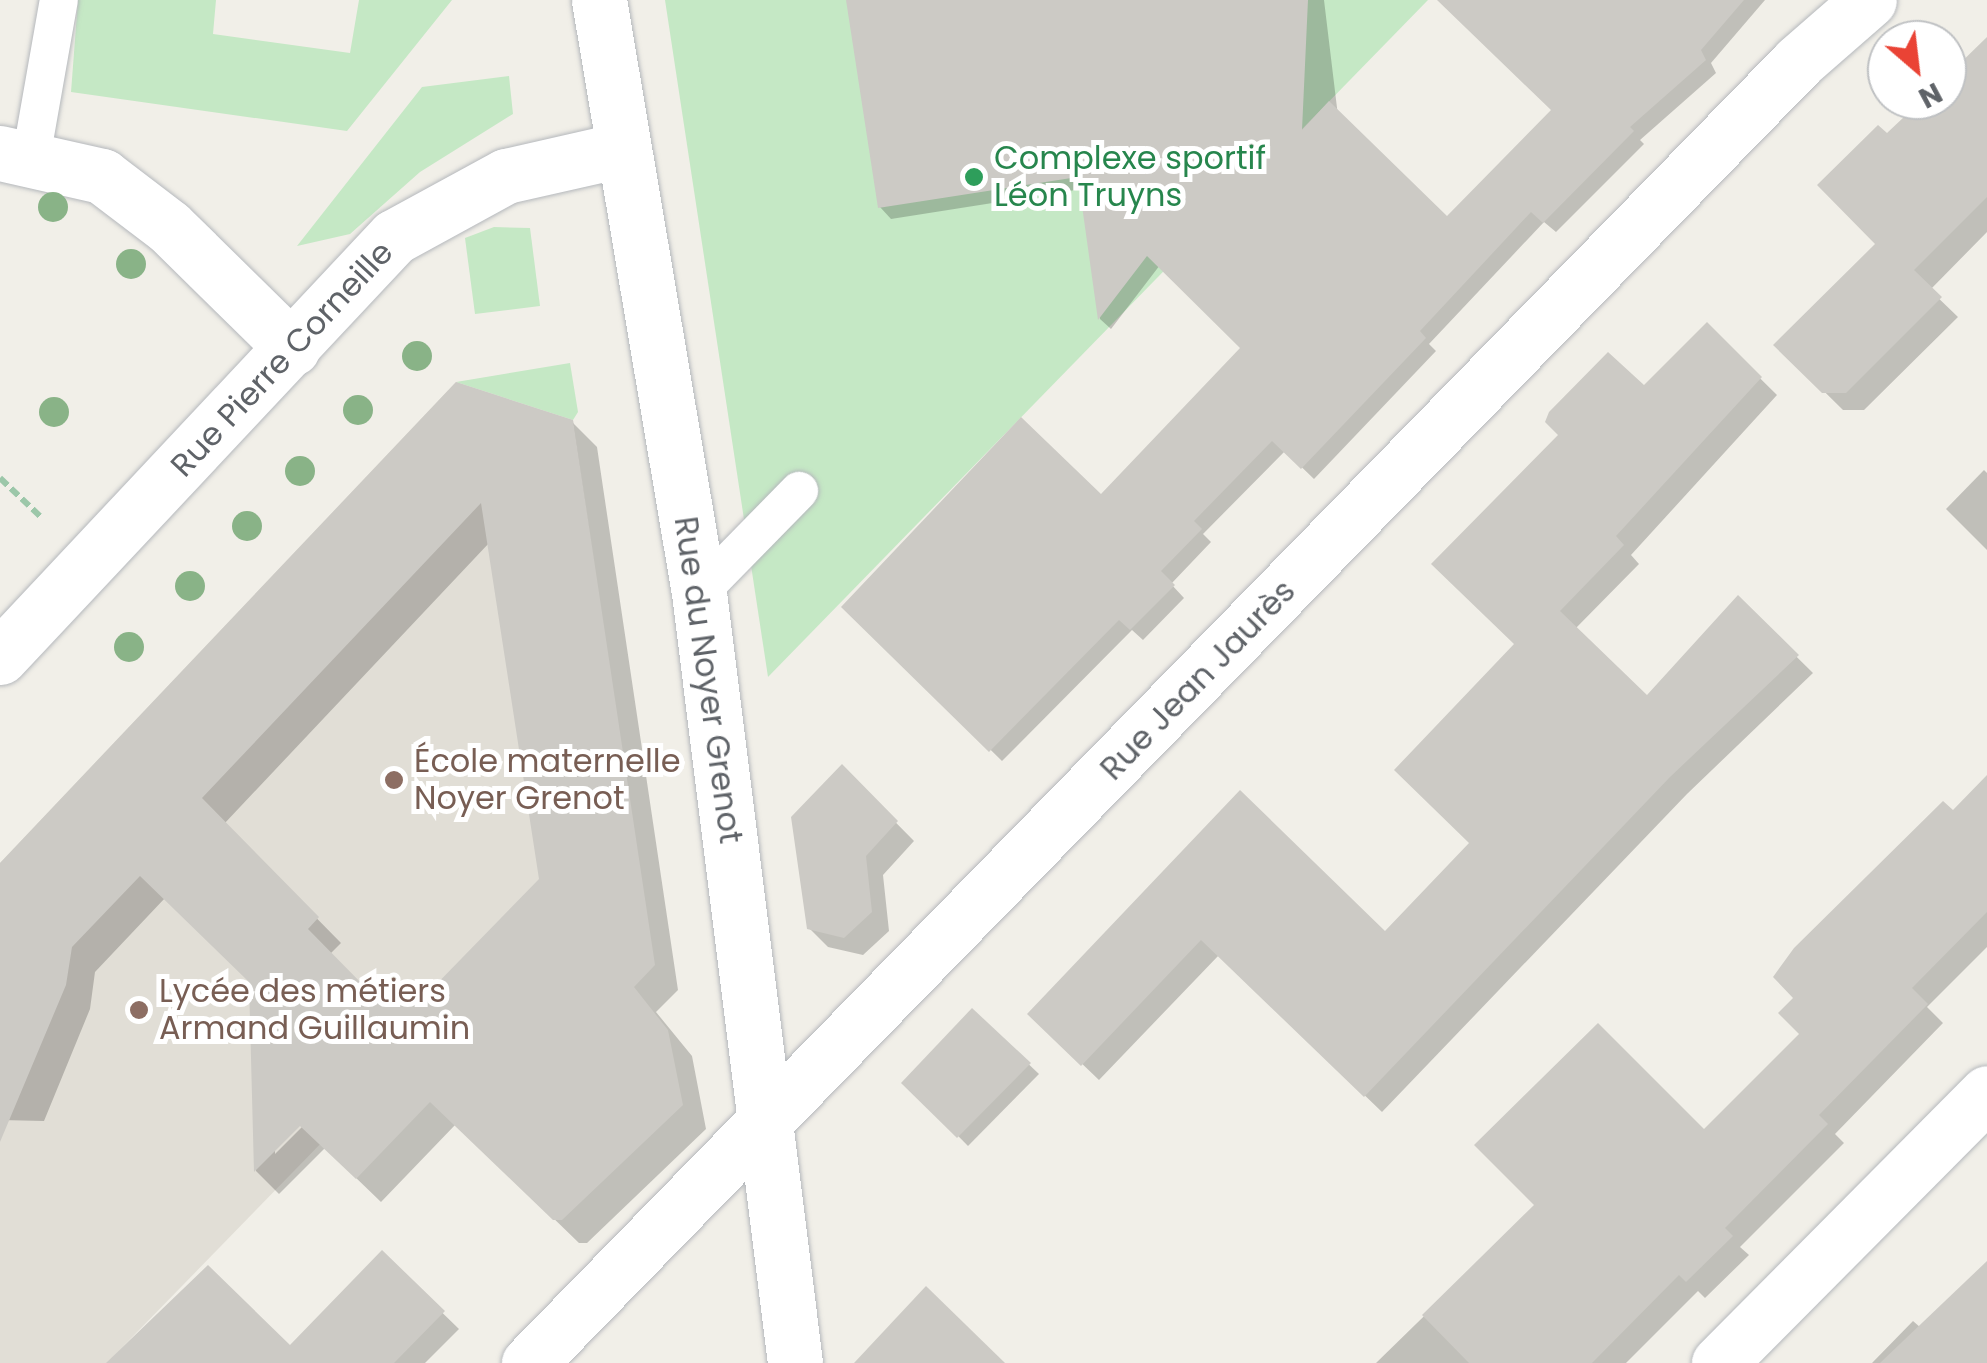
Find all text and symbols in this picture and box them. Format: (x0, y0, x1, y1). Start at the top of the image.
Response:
north arrow (1867, 20, 1967, 120)
text: N (1912, 73, 1949, 117)
place label: Complexe sportif Léon Truyns (994, 140, 1266, 215)
marker: Complexe sportif Léon Truyns (963, 166, 985, 188)
street label: Rue Pierre Corneille (163, 233, 401, 485)
street label: Rue du Noyer Grenot (666, 514, 750, 846)
street label: Rue Jean Jaurès (1093, 572, 1303, 788)
place label: École maternelle Noyer Grenot (414, 743, 680, 818)
marker: École maternelle Noyer Grenot (383, 769, 405, 791)
place label: Lycée des métiers Armand Guillaumin (159, 973, 470, 1048)
marker: Lycée des métiers Armand Guillaumin (128, 999, 150, 1021)

